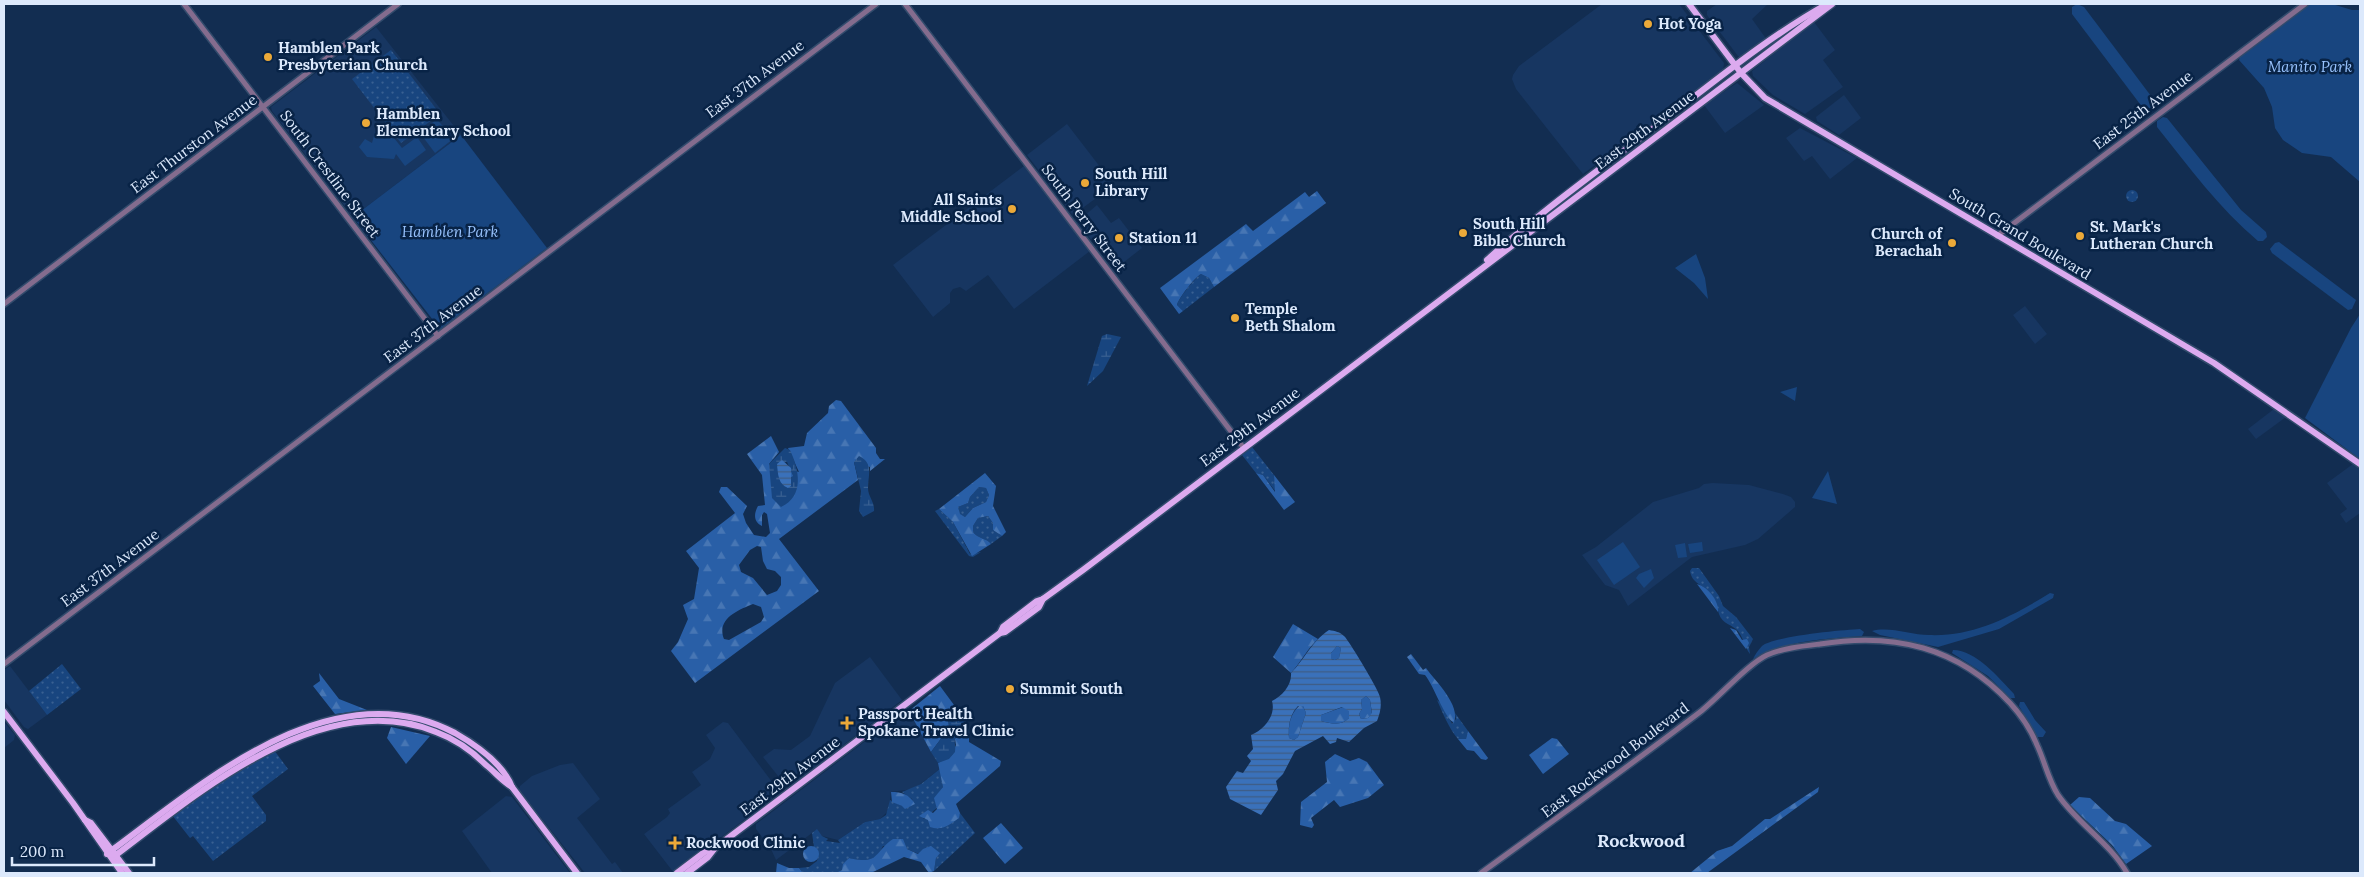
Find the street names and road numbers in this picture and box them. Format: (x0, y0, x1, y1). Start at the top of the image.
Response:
street label: East 37th Avenue (702, 35, 808, 122)
street label: East 25th Avenue (2089, 66, 2196, 153)
street label: East 29th Avenue (1591, 86, 1698, 173)
street label: East Thurston Avenue (127, 90, 261, 197)
street label: South Crestline Street (276, 106, 385, 241)
street label: South Perry Street (1038, 160, 1131, 275)
street label: South Grand Boulevard (1946, 184, 2095, 284)
street label: East 37th Avenue (380, 280, 486, 367)
street label: East 29th Avenue (1196, 383, 1303, 470)
street label: East 37th Avenue (57, 524, 163, 611)
street label: East Rockwood Boulevard (1537, 698, 1692, 821)
street label: East 29th Avenue (736, 732, 843, 819)

